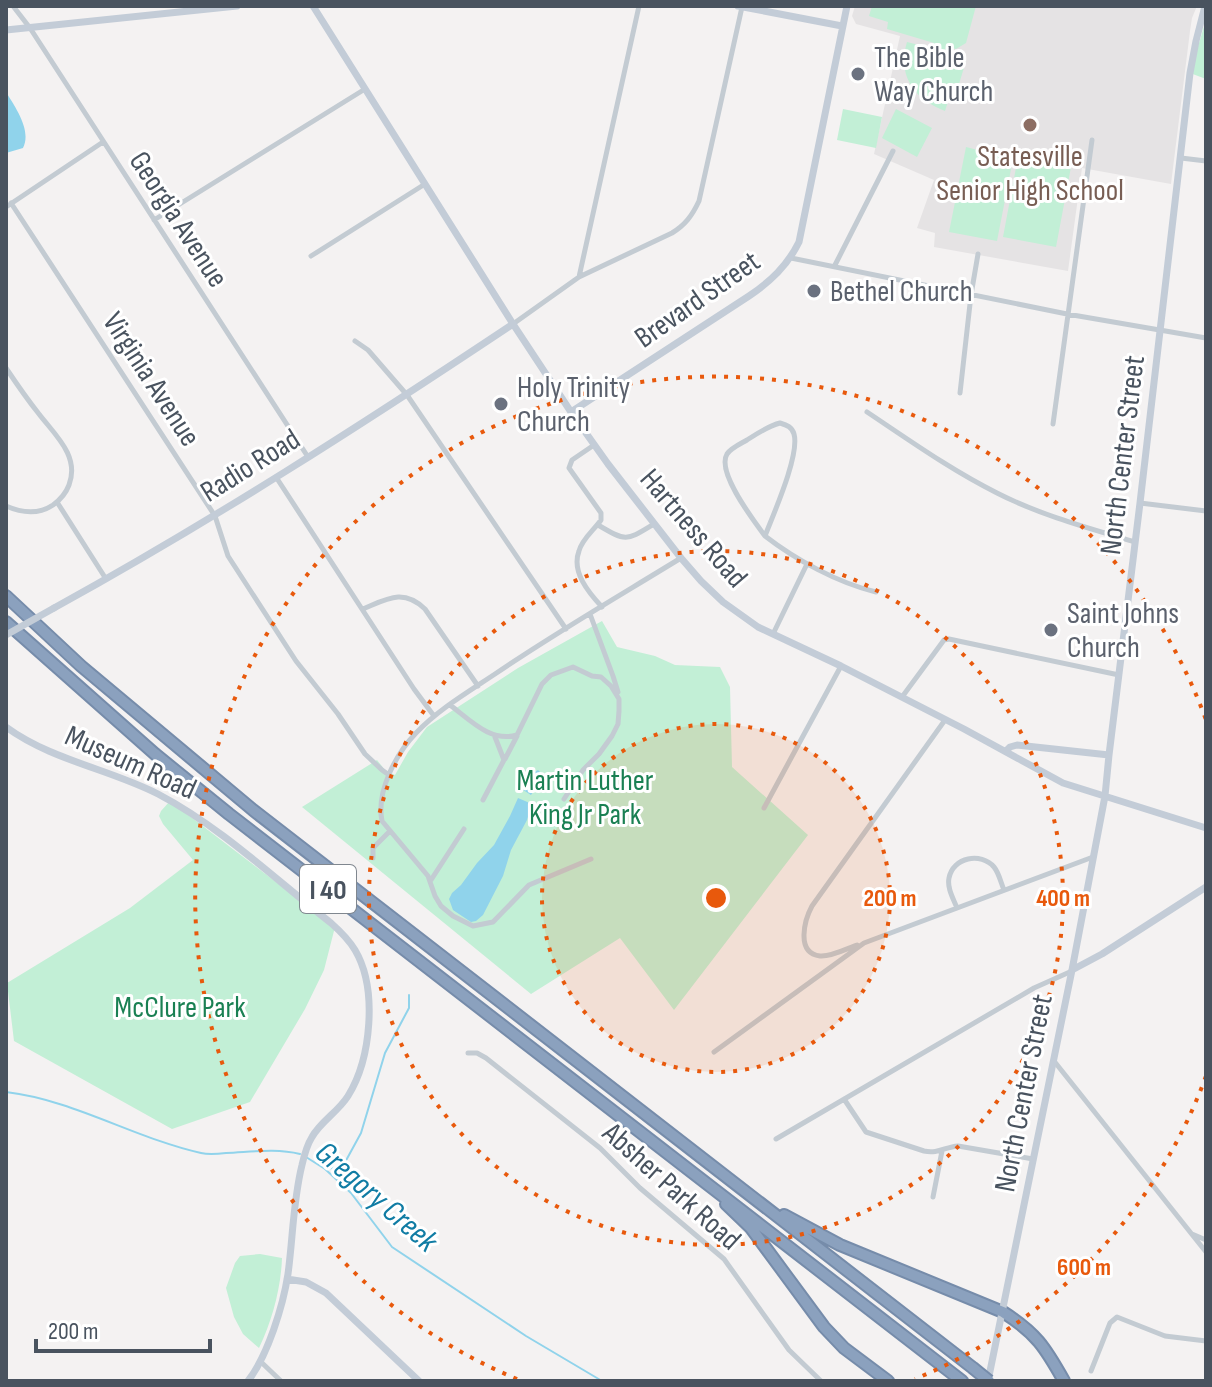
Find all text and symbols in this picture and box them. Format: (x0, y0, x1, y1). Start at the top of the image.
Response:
place label: The Bible Way Church (874, 40, 993, 110)
marker: The Bible Way Church (849, 65, 867, 83)
marker: Statesville Senior High School (1021, 116, 1039, 134)
place label: Statesville Senior High School (936, 139, 1124, 209)
street label: Georgia Avenue (121, 145, 235, 294)
street label: Brevard Street (628, 244, 767, 356)
place label: Bethel Church (830, 274, 973, 310)
marker: Bethel Church (805, 282, 823, 300)
street label: Virginia Avenue (95, 306, 208, 453)
street label: North Center Street (1093, 353, 1153, 557)
place label: Holy Trinity Church (517, 370, 630, 440)
marker: Holy Trinity Church (492, 395, 510, 413)
street label: Radio Road (194, 421, 307, 510)
street label: Hartness Road (632, 462, 755, 595)
place label: Saint Johns Church (1067, 596, 1179, 666)
marker: Saint Johns Church (1042, 621, 1060, 639)
street label: Museum Road (59, 718, 202, 808)
park label: Martin Luther King Jr Park (517, 763, 654, 833)
road number: I 40 (300, 865, 356, 913)
centre of rings (702, 884, 730, 912)
text: 200 m (863, 884, 917, 913)
text: 400 m (1036, 884, 1090, 913)
park label: McClure Park (114, 990, 246, 1026)
street label: North Center Street (987, 991, 1061, 1195)
street label: Absher Park Road (594, 1115, 748, 1258)
water label: Gregory Creek (307, 1133, 446, 1262)
text: 600 m (1057, 1253, 1111, 1282)
scale bar (36, 1303, 210, 1353)
text: 200 m (48, 1317, 99, 1346)

